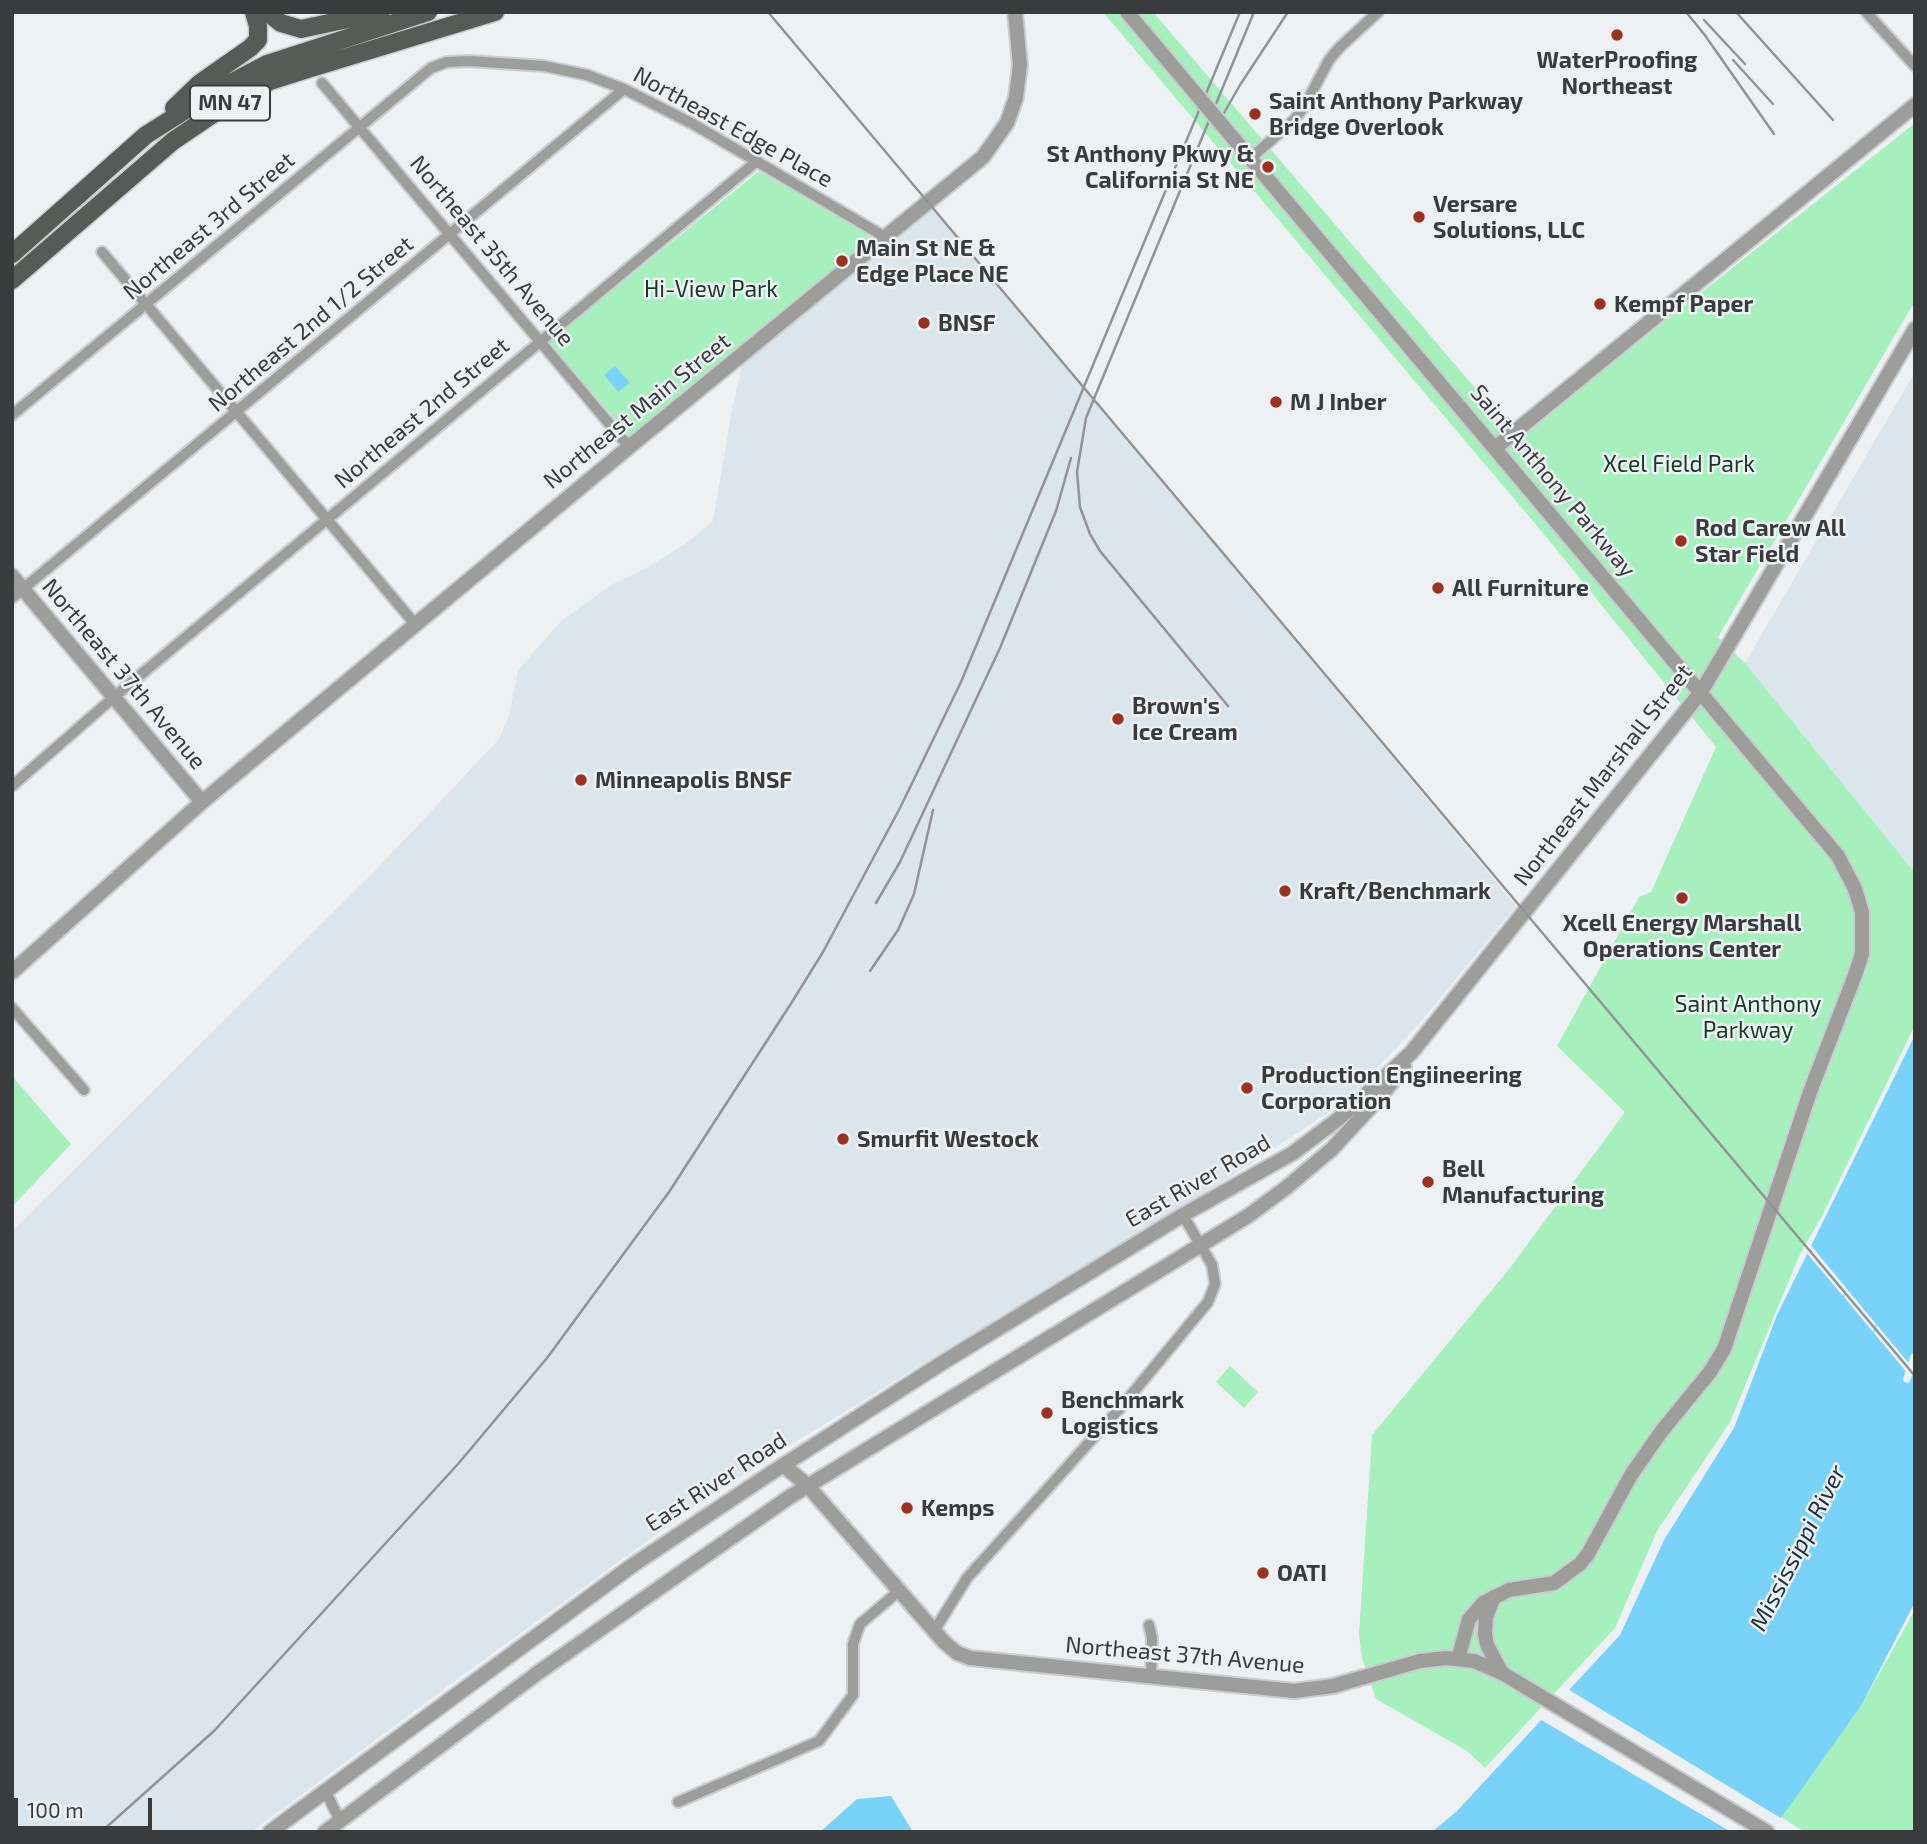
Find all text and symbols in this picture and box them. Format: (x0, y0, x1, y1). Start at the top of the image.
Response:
marker: WaterProofing Northeast (1609, 27, 1625, 43)
place label: WaterProofing Northeast (1537, 46, 1697, 100)
street label: Northeast Edge Place (628, 61, 838, 193)
road number: MN 47 (190, 86, 270, 120)
place label: Saint Anthony Parkway Bridge Overlook (1269, 87, 1523, 141)
marker: Saint Anthony Parkway Bridge Overlook (1247, 106, 1263, 122)
place label: St Anthony Pkwy & California St NE (1046, 140, 1254, 194)
street label: Northeast 3rd Street (118, 146, 300, 306)
street label: Northeast 35th Avenue (404, 150, 580, 352)
marker: St Anthony Pkwy & California St NE (1260, 159, 1276, 175)
place label: Versare Solutions, LLC (1433, 190, 1585, 244)
marker: Versare Solutions, LLC (1411, 209, 1427, 225)
street label: Northeast 2nd 1/2 Street (203, 230, 419, 418)
place label: Main St NE & Edge Place NE (856, 234, 1008, 288)
marker: Main St NE & Edge Place NE (834, 253, 850, 269)
park label: Hi-View Park (644, 275, 778, 303)
place label: Kempf Paper (1614, 290, 1753, 318)
marker: Kempf Paper (1592, 296, 1608, 312)
place label: BNSF (938, 309, 996, 337)
marker: BNSF (916, 315, 932, 331)
street label: Northeast Main Street (538, 327, 736, 495)
street label: Northeast 2nd Street (329, 332, 515, 494)
street label: Saint Anthony Parkway (1464, 379, 1642, 583)
place label: M J Inber (1290, 388, 1387, 416)
marker: M J Inber (1268, 394, 1284, 410)
park label: Xcel Field Park (1603, 450, 1755, 478)
place label: Rod Carew All Star Field (1695, 514, 1846, 568)
marker: Rod Carew All Star Field (1673, 533, 1689, 549)
street label: Northeast 37th Avenue (36, 573, 212, 775)
place label: All Furniture (1452, 574, 1589, 602)
marker: All Furniture (1430, 580, 1446, 596)
street label: Northeast Marshall Street (1508, 659, 1698, 891)
place label: Brown's Ice Cream (1132, 692, 1238, 746)
marker: Brown's Ice Cream (1110, 711, 1126, 727)
place label: Minneapolis BNSF (595, 766, 792, 794)
marker: Minneapolis BNSF (573, 772, 589, 788)
place label: Kraft/Benchmark (1299, 877, 1491, 905)
marker: Kraft/Benchmark (1277, 883, 1293, 899)
marker: Xcell Energy Marshall Operations Center (1674, 890, 1690, 906)
place label: Xcell Energy Marshall Operations Center (1563, 909, 1801, 963)
park label: Saint Anthony Parkway (1675, 990, 1821, 1044)
place label: Production Engiineering Corporation (1261, 1061, 1522, 1115)
marker: Production Engiineering Corporation (1239, 1080, 1255, 1096)
place label: Smurfit Westock (857, 1125, 1039, 1153)
street label: East River Road (1121, 1128, 1275, 1234)
marker: Smurfit Westock (835, 1131, 851, 1147)
place label: Bell Manufacturing (1442, 1155, 1604, 1209)
marker: Bell Manufacturing (1420, 1174, 1436, 1190)
place label: Benchmark Logistics (1061, 1386, 1184, 1440)
marker: Benchmark Logistics (1039, 1405, 1055, 1421)
street label: East River Road (640, 1426, 792, 1538)
water label: Mississippi River (1744, 1460, 1852, 1636)
place label: Kemps (921, 1494, 994, 1522)
marker: Kemps (899, 1500, 915, 1516)
place label: OATI (1277, 1559, 1327, 1587)
marker: OATI (1255, 1565, 1271, 1581)
street label: Northeast 37th Avenue (1064, 1631, 1306, 1679)
scale bar (18, 1784, 156, 1828)
text: 100 m (27, 1797, 84, 1822)

